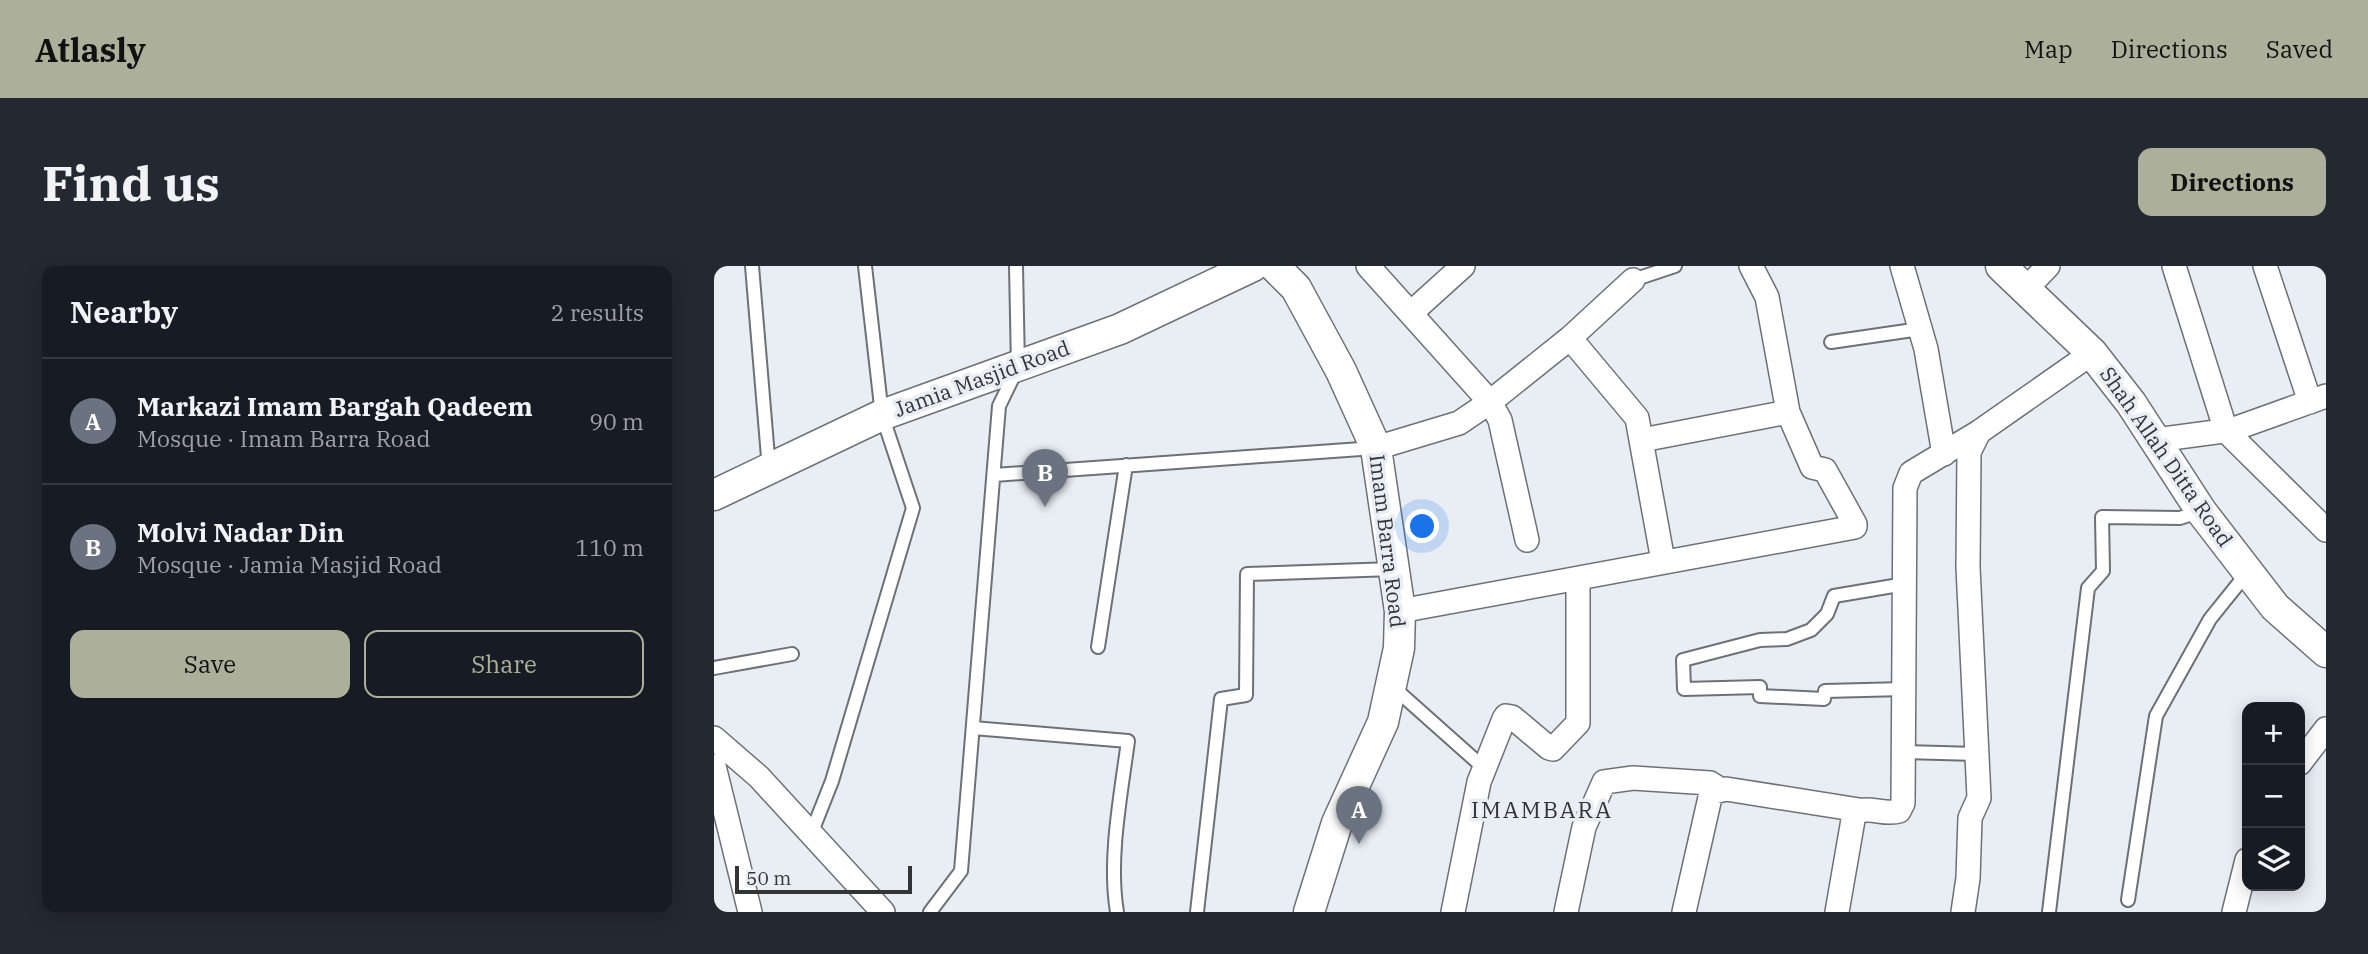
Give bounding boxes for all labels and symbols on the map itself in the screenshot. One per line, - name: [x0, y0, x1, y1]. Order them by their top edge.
- street label: Jamia Masjid Road: [890, 333, 1073, 423]
- street label: Shah Allah Ditta Road: [2094, 361, 2240, 552]
- pin: B: [1022, 449, 1068, 507]
- street label: Imam Barra Road: [1363, 453, 1413, 629]
- your location: [1405, 509, 1439, 543]
- pin: A: [1336, 786, 1382, 844]
- district label: IMAMBARA: [1471, 794, 1613, 824]
- scale bar: [735, 863, 912, 895]

